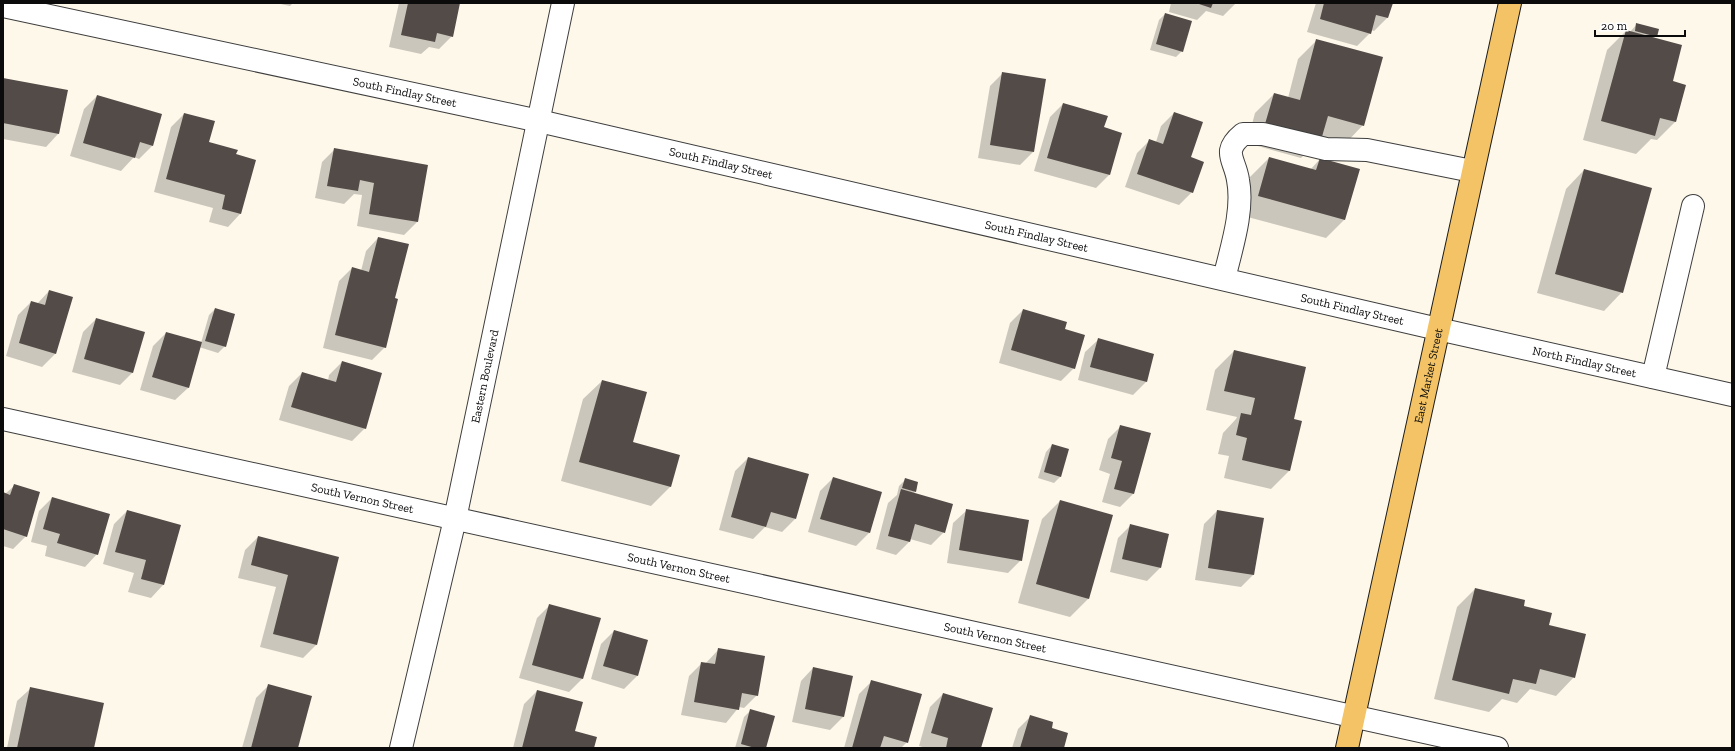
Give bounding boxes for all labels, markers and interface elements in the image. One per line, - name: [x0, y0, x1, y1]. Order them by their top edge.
- scale bar: [1595, 12, 1685, 38]
- text: 20 m: [1601, 19, 1628, 33]
- street label: South Findlay Street: [352, 74, 459, 110]
- street label: South Findlay Street: [668, 144, 775, 182]
- street label: South Findlay Street: [984, 217, 1090, 255]
- street label: South Findlay Street: [1299, 290, 1406, 328]
- street label: East Market Street: [1411, 326, 1446, 425]
- street label: Eastern Boulevard: [468, 328, 502, 424]
- street label: North Findlay Street: [1531, 343, 1638, 380]
- street label: South Vernon Street: [310, 480, 416, 516]
- street label: South Vernon Street: [626, 550, 732, 586]
- street label: South Vernon Street: [943, 619, 1048, 656]

